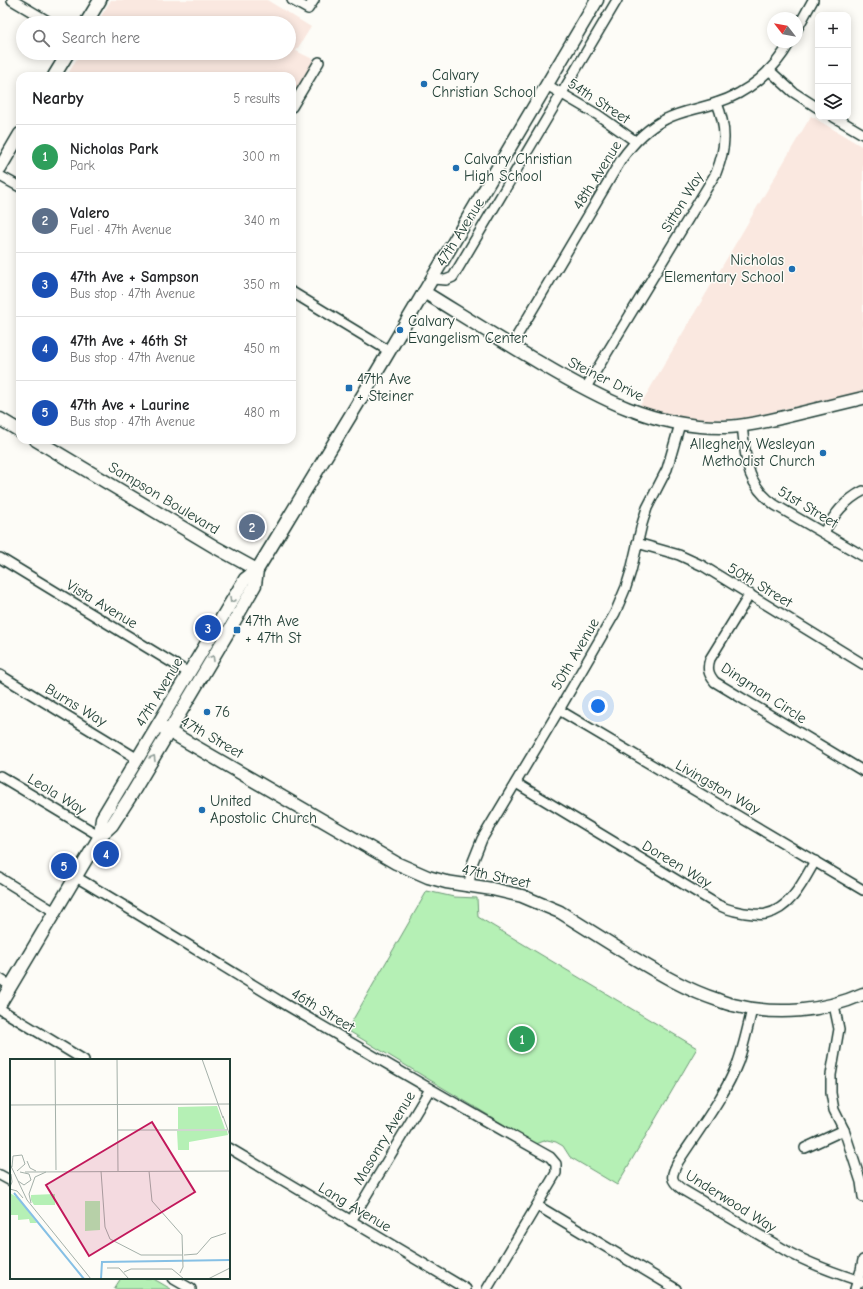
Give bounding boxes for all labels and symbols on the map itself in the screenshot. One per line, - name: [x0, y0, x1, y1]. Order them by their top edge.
- north arrow: [767, 12, 803, 48]
- place label: Calvary Christian School: [432, 66, 536, 101]
- street label: 54th Street: [565, 74, 634, 128]
- marker: Calvary Christian School: [419, 79, 429, 89]
- street label: 48th Avenue: [569, 137, 626, 213]
- place label: Calvary Christian High School: [464, 150, 572, 185]
- marker: Calvary Christian High School: [451, 163, 461, 173]
- street label: Sitton Way: [657, 168, 707, 236]
- street label: 47th Avenue: [432, 194, 488, 270]
- place label: Nicholas Elementary School: [664, 251, 784, 286]
- marker: Nicholas Elementary School: [787, 264, 797, 274]
- place label: Calvary Evangelism Center: [408, 312, 527, 347]
- marker: Calvary Evangelism Center: [395, 325, 405, 335]
- street label: Steiner Drive: [565, 353, 647, 405]
- place label: 47th Ave + Steiner: [357, 370, 414, 405]
- marker: 47th Ave + Steiner: [344, 383, 354, 393]
- place label: Allegheny Wesleyan Methodist Church: [690, 435, 815, 470]
- marker: Allegheny Wesleyan Methodist Church: [818, 448, 828, 458]
- street label: Sampson Boulevard: [105, 458, 223, 538]
- street label: 51st Street: [775, 482, 842, 532]
- pin: 2: [239, 512, 265, 542]
- street label: 50th Street: [724, 559, 796, 612]
- street label: Vista Avenue: [63, 576, 141, 633]
- one-way arrow: [230, 596, 237, 603]
- place label: 47th Ave + 47th St: [245, 612, 302, 647]
- pin: 3: [195, 613, 221, 643]
- street label: 50th Avenue: [547, 614, 603, 693]
- marker: 47th Ave + 47th St: [232, 625, 242, 635]
- street label: 47th Avenue: [131, 654, 187, 730]
- one-way arrow: [208, 655, 215, 662]
- street label: Dingman Circle: [718, 659, 811, 728]
- street label: Burns Way: [42, 680, 110, 731]
- your location: [588, 696, 608, 716]
- place label: 76: [215, 703, 230, 721]
- marker: 76: [202, 707, 212, 717]
- street label: 47th Street: [178, 712, 247, 762]
- one-way arrow: [148, 755, 155, 762]
- street label: Livingston Way: [673, 756, 764, 819]
- street label: Leola Way: [24, 770, 90, 819]
- place label: United Apostolic Church: [210, 792, 317, 827]
- marker: United Apostolic Church: [197, 805, 207, 815]
- street label: Doreen Way: [639, 836, 715, 892]
- pin: 4: [93, 839, 119, 869]
- pin: 5: [51, 851, 77, 881]
- street label: 47th Street: [460, 860, 532, 892]
- street label: 46th Street: [288, 984, 358, 1036]
- pin: 1: [509, 1024, 535, 1054]
- inset map: [10, 1059, 230, 1279]
- street label: Masonry Avenue: [349, 1087, 419, 1188]
- street label: Underwood Way: [682, 1166, 780, 1236]
- street label: Lang Avenue: [315, 1178, 395, 1236]

